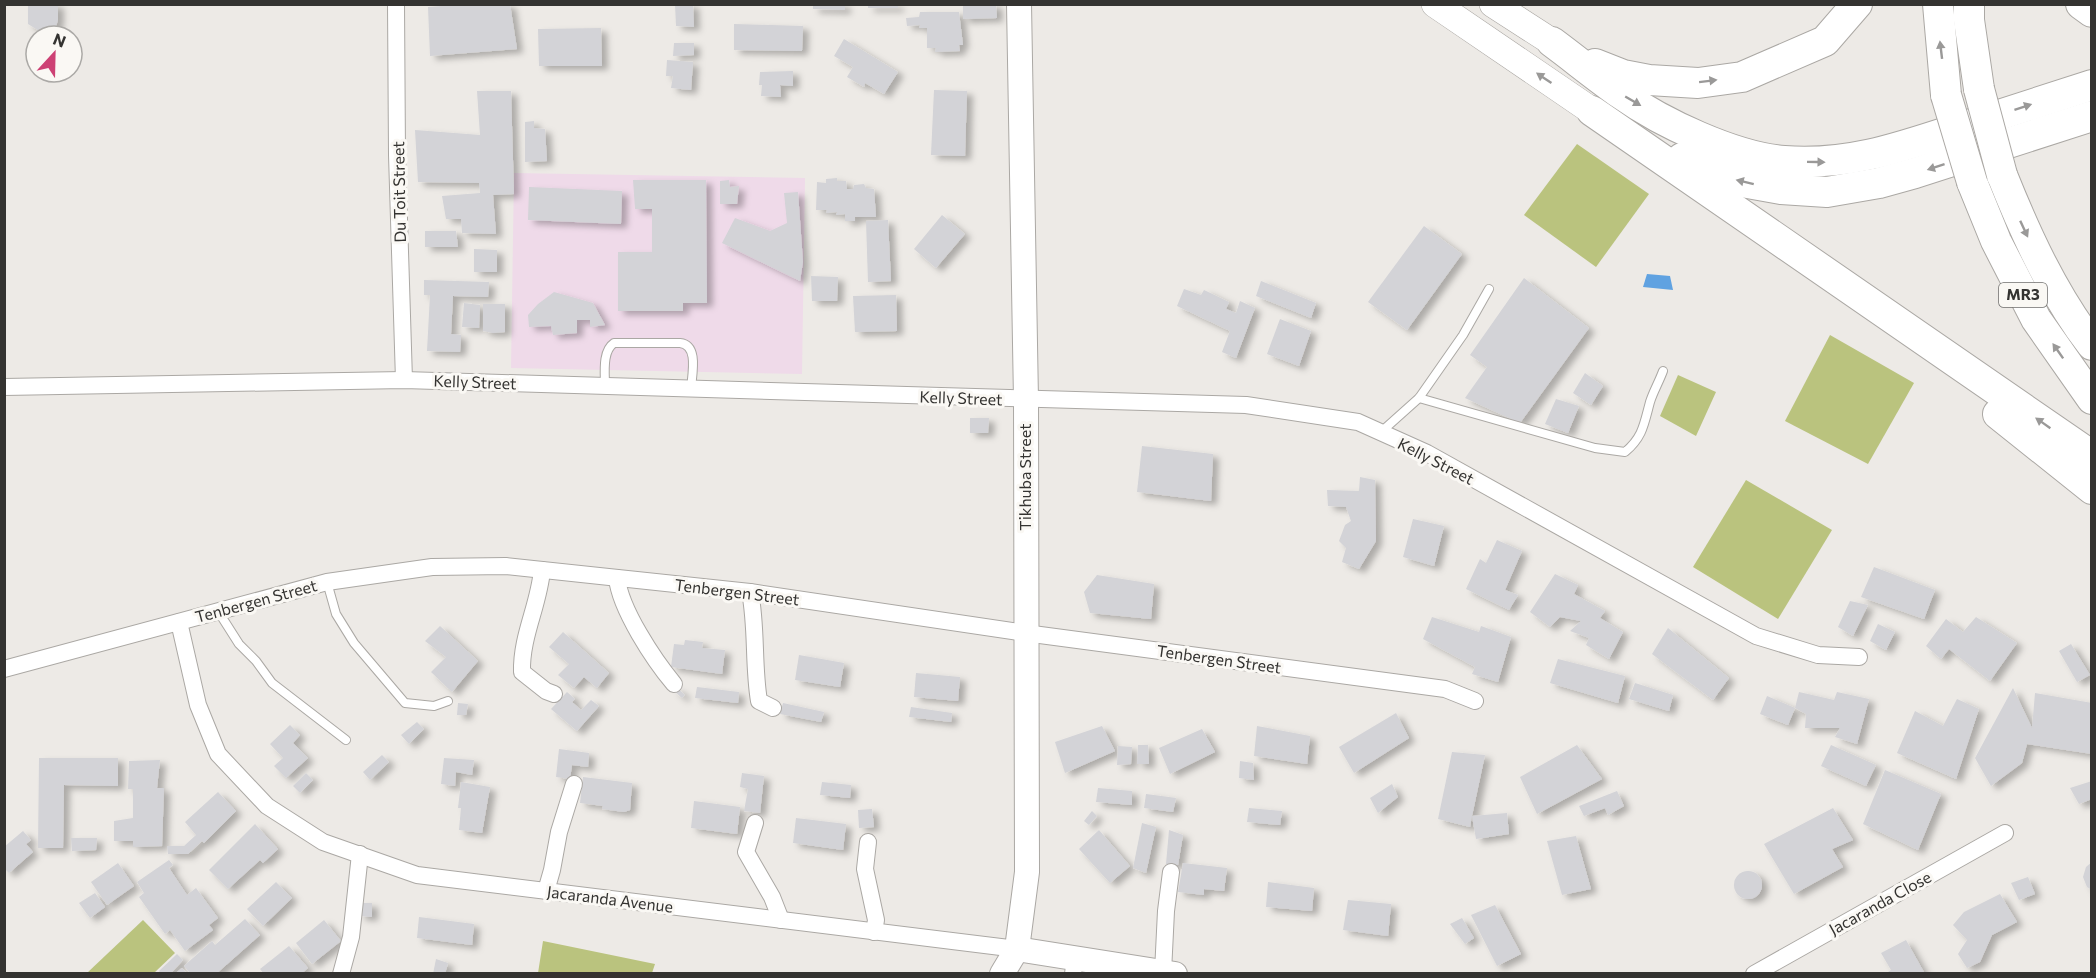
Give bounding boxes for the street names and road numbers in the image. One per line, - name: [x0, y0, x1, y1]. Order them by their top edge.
- street label: Du Toit Street: [388, 141, 409, 243]
- road number: MR3: [1999, 283, 2047, 307]
- street label: Kelly Street: [433, 371, 517, 392]
- street label: Kelly Street: [919, 387, 1003, 408]
- street label: Tikhuba Street: [1015, 423, 1034, 531]
- street label: Kelly Street: [1395, 433, 1478, 488]
- street label: Tenbergen Street: [674, 574, 801, 609]
- street label: Tenbergen Street: [193, 575, 319, 626]
- street label: Tenbergen Street: [1156, 640, 1283, 677]
- street label: Jacaranda Close: [1825, 867, 1934, 938]
- street label: Jacaranda Avenue: [546, 881, 674, 916]

